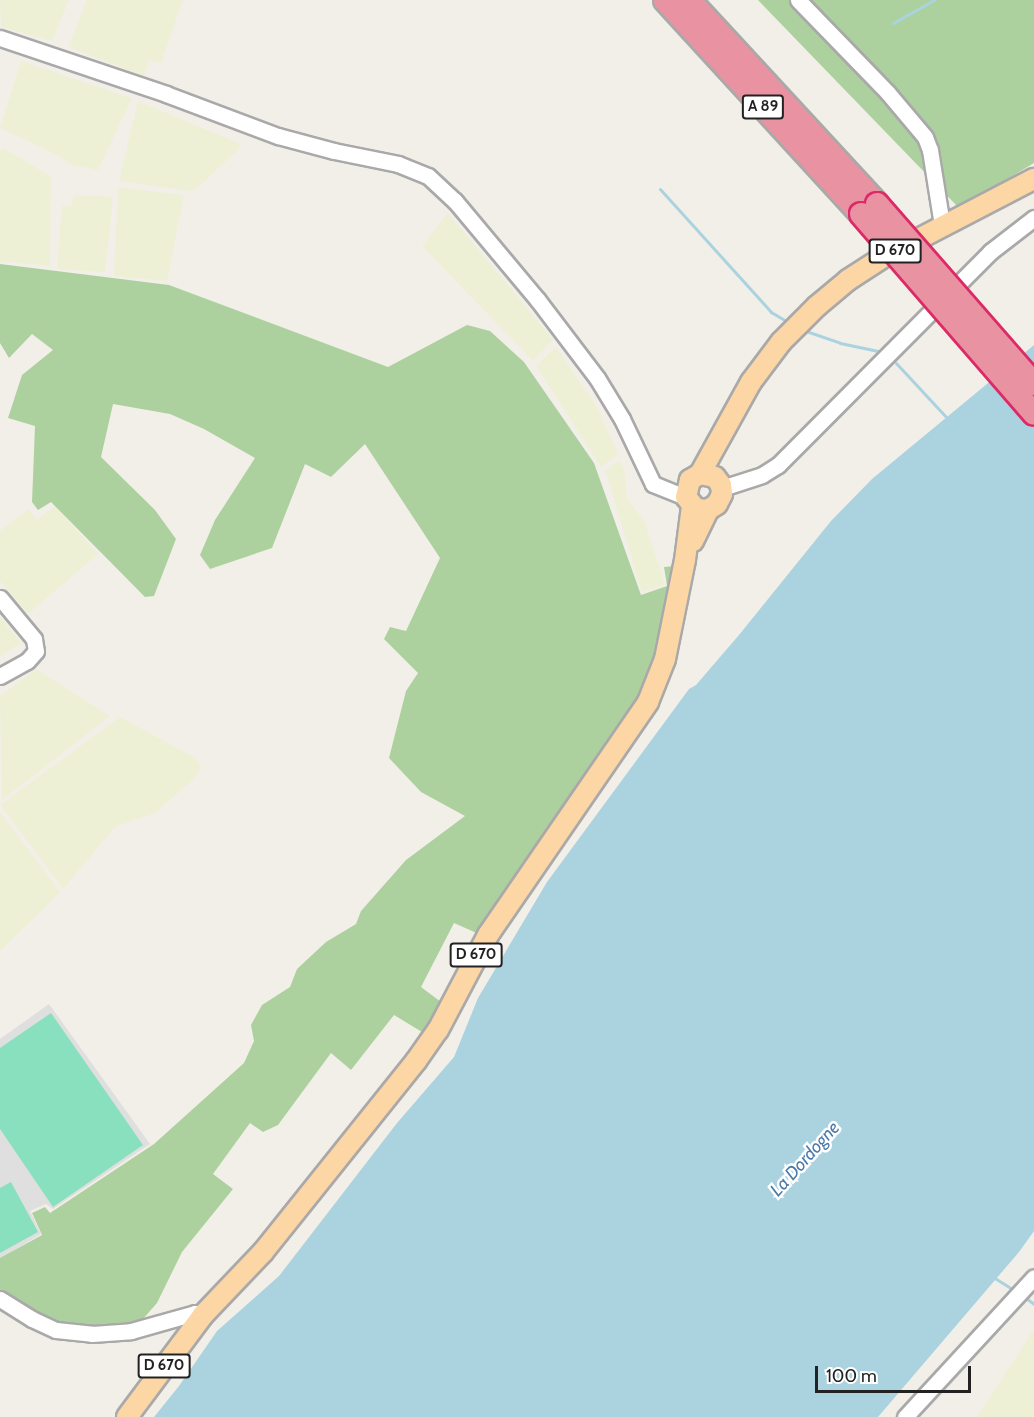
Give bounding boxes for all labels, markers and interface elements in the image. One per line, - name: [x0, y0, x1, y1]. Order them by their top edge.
- road number: A 89: [740, 95, 786, 119]
- road number: D 670: [868, 239, 922, 263]
- road number: D 670: [449, 943, 503, 967]
- water label: La Dordogne: [766, 1117, 844, 1201]
- road number: D 670: [137, 1354, 191, 1378]
- scale bar: [818, 1354, 974, 1392]
- text: 100 m: [826, 1365, 877, 1387]

